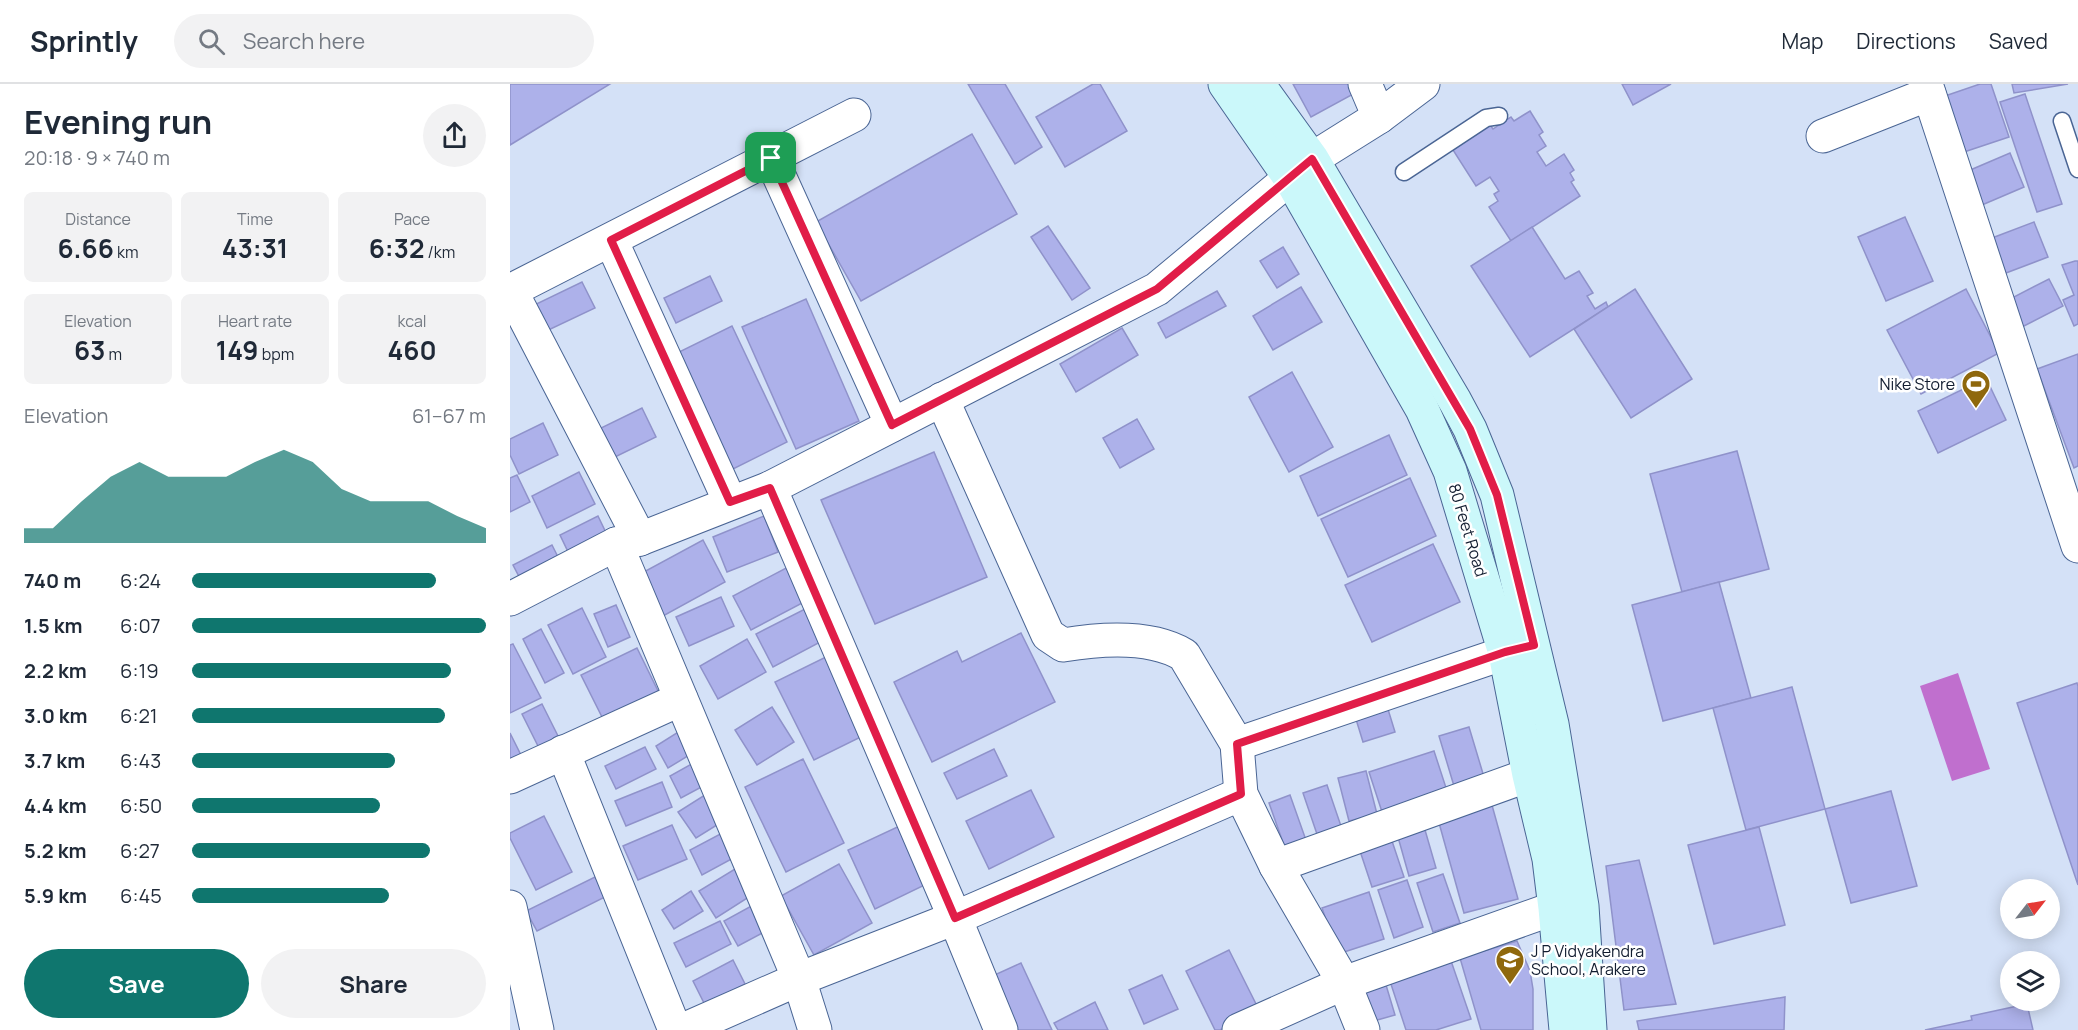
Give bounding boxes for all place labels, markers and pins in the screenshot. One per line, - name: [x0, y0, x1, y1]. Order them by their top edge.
- pin: [745, 132, 796, 183]
- sports icon: Nike Store: [1960, 368, 1992, 410]
- place label: Nike Store: [1880, 373, 1955, 395]
- place label: J P Vidyakendra School, Arakere: [1531, 940, 1646, 980]
- school or university icon: J P Vidyakendra School, Arakere: [1494, 944, 1526, 986]

